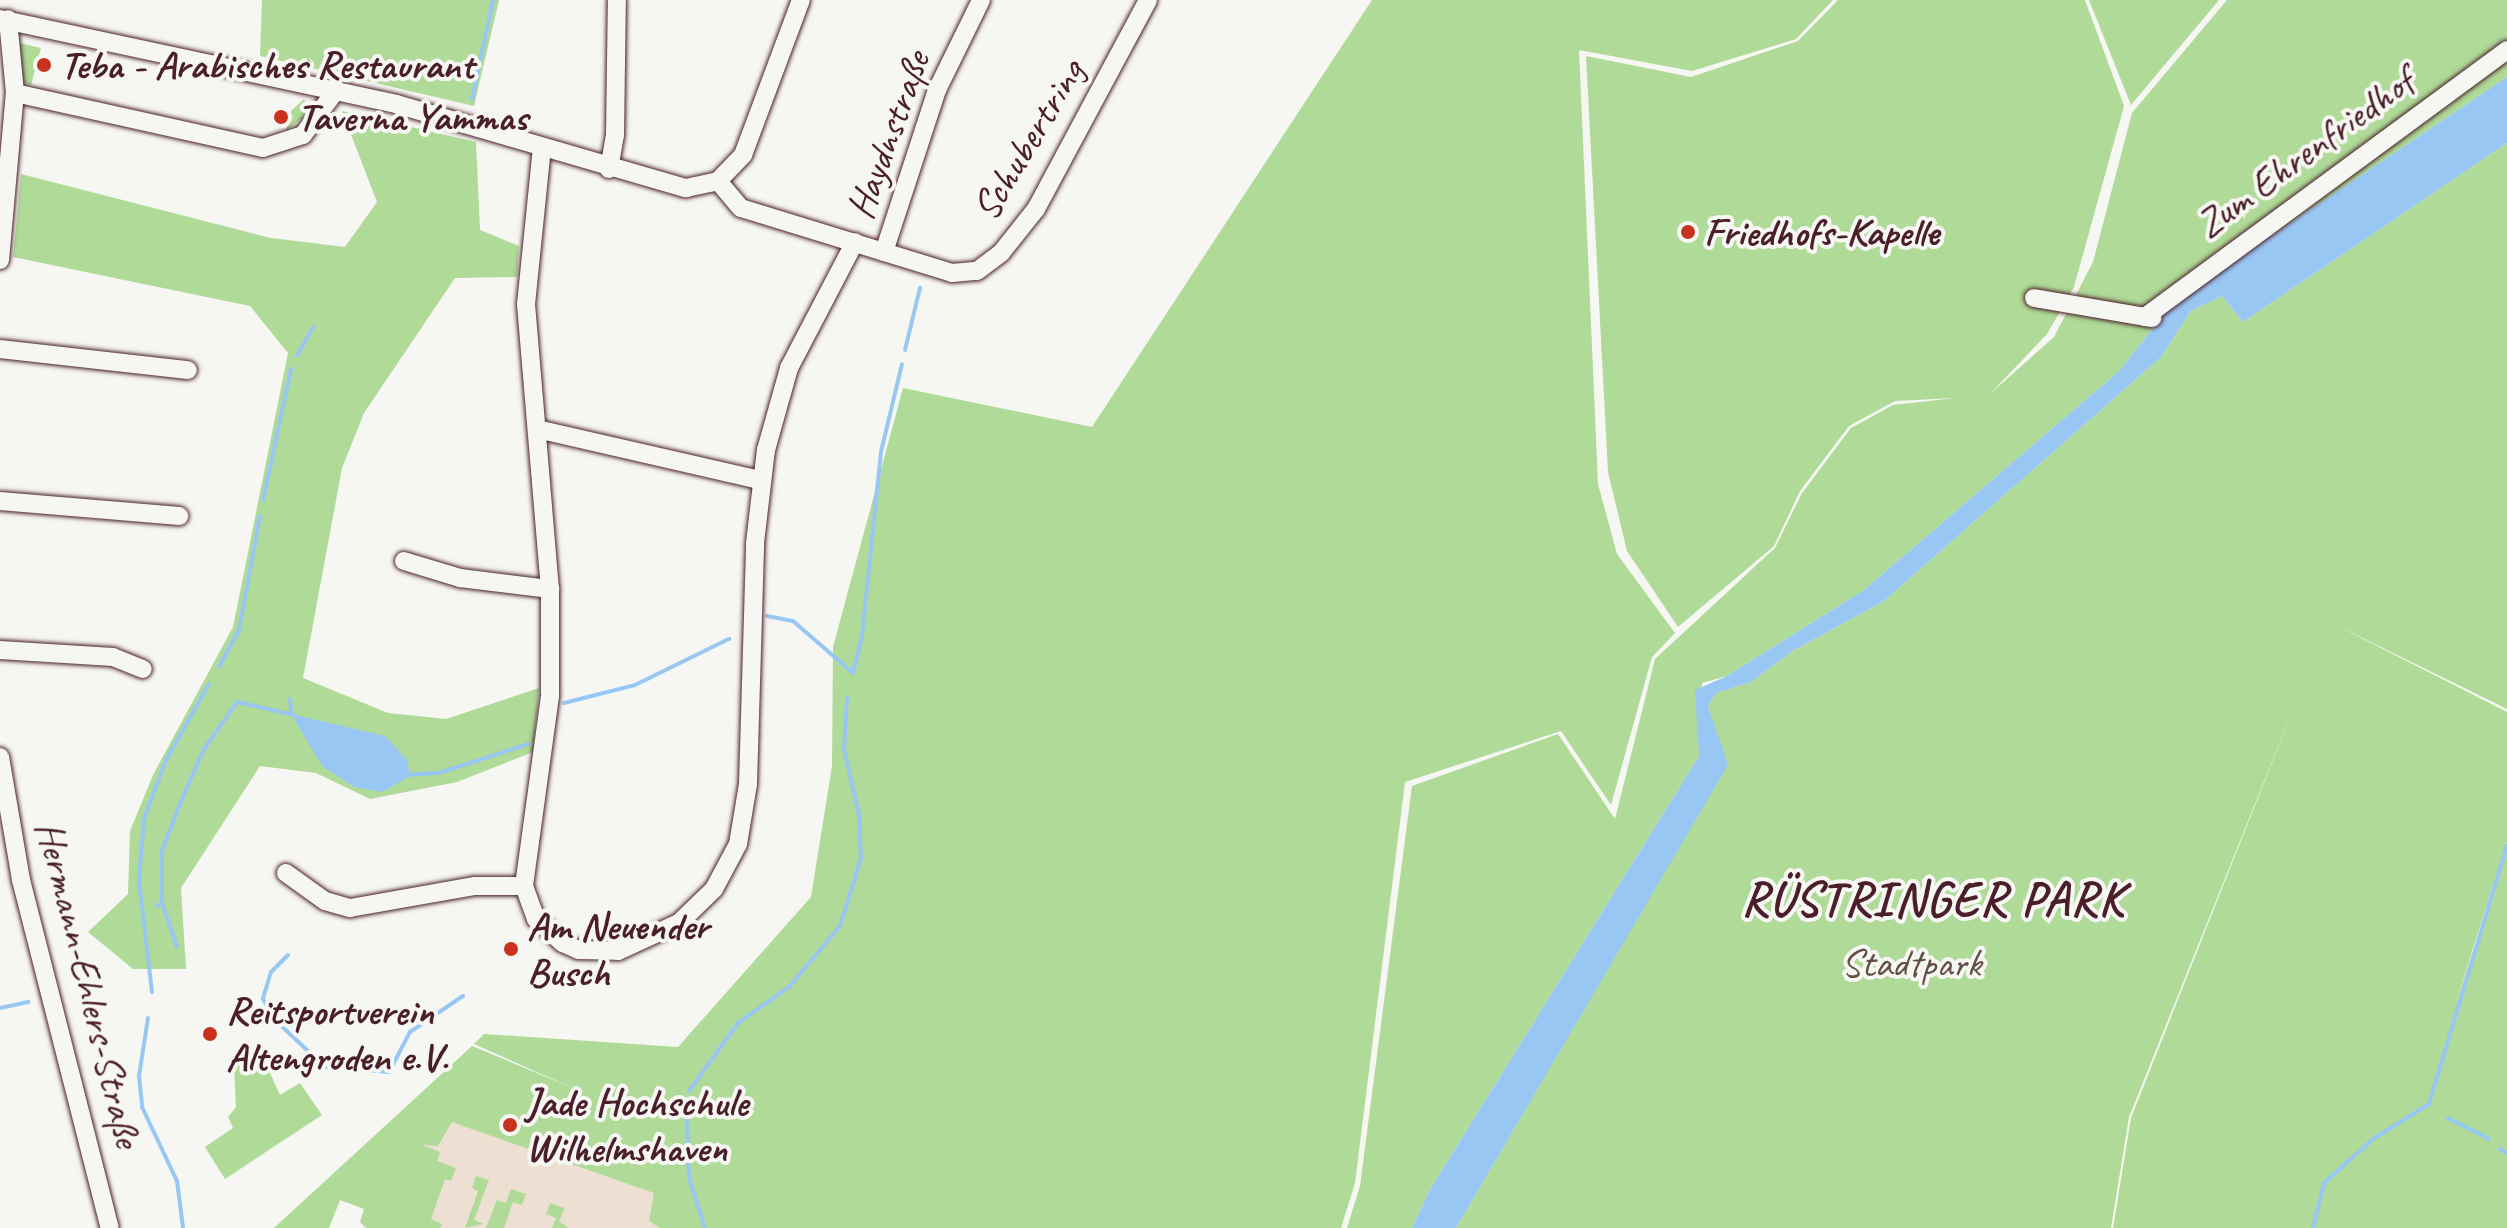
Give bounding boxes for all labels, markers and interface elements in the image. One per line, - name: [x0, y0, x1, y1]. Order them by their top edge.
- place label: Teba - Arabisches Restaurant: [60, 41, 473, 89]
- street label: Haydnstraße: [836, 45, 940, 225]
- street label: Schubertring: [962, 51, 1094, 229]
- marker: Teba - Arabisches Restaurant: [35, 56, 53, 74]
- street label: Zum Ehrenfriedhof: [2185, 58, 2423, 248]
- place label: Taverna Yammas: [297, 93, 527, 141]
- marker: Taverna Yammas: [272, 108, 290, 126]
- place label: Friedhofs-Kapelle: [1704, 208, 1939, 256]
- marker: Friedhofs-Kapelle: [1679, 223, 1697, 241]
- street label: Hermann-Ehlers-Straße: [25, 816, 153, 1152]
- district label: RÜSTRINGER PARK: [1744, 871, 2122, 929]
- place label: Am Neuender Busch: [527, 902, 709, 996]
- park label: Stadtpark: [1841, 939, 1981, 987]
- marker: Am Neuender Busch: [502, 940, 520, 958]
- place label: Reitsportverein Altengroden e.V.: [226, 987, 448, 1081]
- marker: Reitsportverein Altengroden e.V.: [201, 1025, 219, 1043]
- place label: Jade Hochschule Wilhelmshaven: [526, 1078, 748, 1172]
- marker: Jade Hochschule Wilhelmshaven: [501, 1116, 519, 1134]

